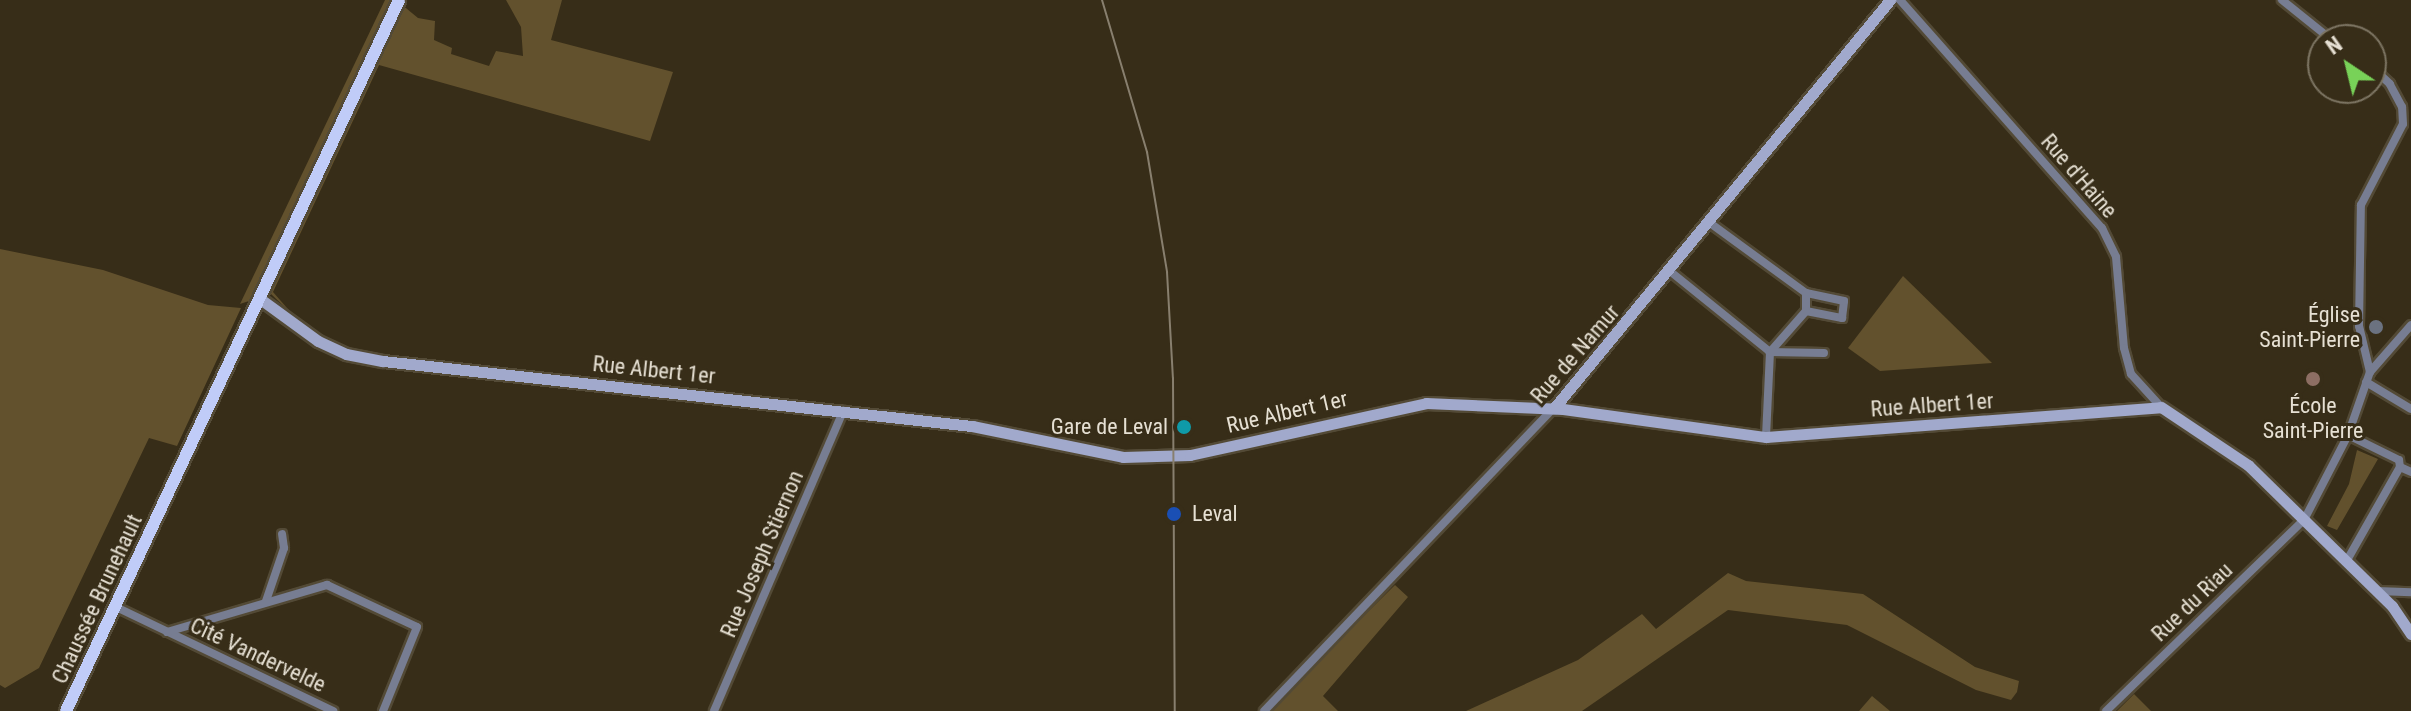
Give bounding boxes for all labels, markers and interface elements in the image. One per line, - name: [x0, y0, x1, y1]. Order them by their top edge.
- north arrow: [2307, 24, 2387, 104]
- text: N: [2321, 31, 2347, 60]
- street label: Rue d'Haine: [2035, 129, 2123, 223]
- street label: Rue de Namur: [1525, 299, 1625, 409]
- place label: Église Saint-Pierre: [2259, 301, 2360, 352]
- marker: Église Saint-Pierre: [2367, 318, 2385, 336]
- street label: Rue Albert 1er: [591, 350, 717, 390]
- marker: École Saint-Pierre: [2304, 370, 2322, 388]
- street label: Rue Albert 1er: [1224, 385, 1350, 439]
- street label: Rue Albert 1er: [1870, 388, 1994, 422]
- place label: École Saint-Pierre: [2263, 392, 2363, 444]
- place label: Gare de Leval: [1051, 414, 1168, 440]
- marker: Gare de Leval: [1175, 418, 1193, 436]
- street label: Rue Joseph Stiernon: [715, 467, 809, 641]
- place label: Leval: [1192, 501, 1237, 527]
- marker: Leval: [1163, 503, 1185, 525]
- street label: Chaussée Brunehault: [46, 510, 148, 688]
- street label: Rue du Riau: [2146, 557, 2238, 647]
- street label: Cité Vandervelde: [186, 612, 330, 698]

